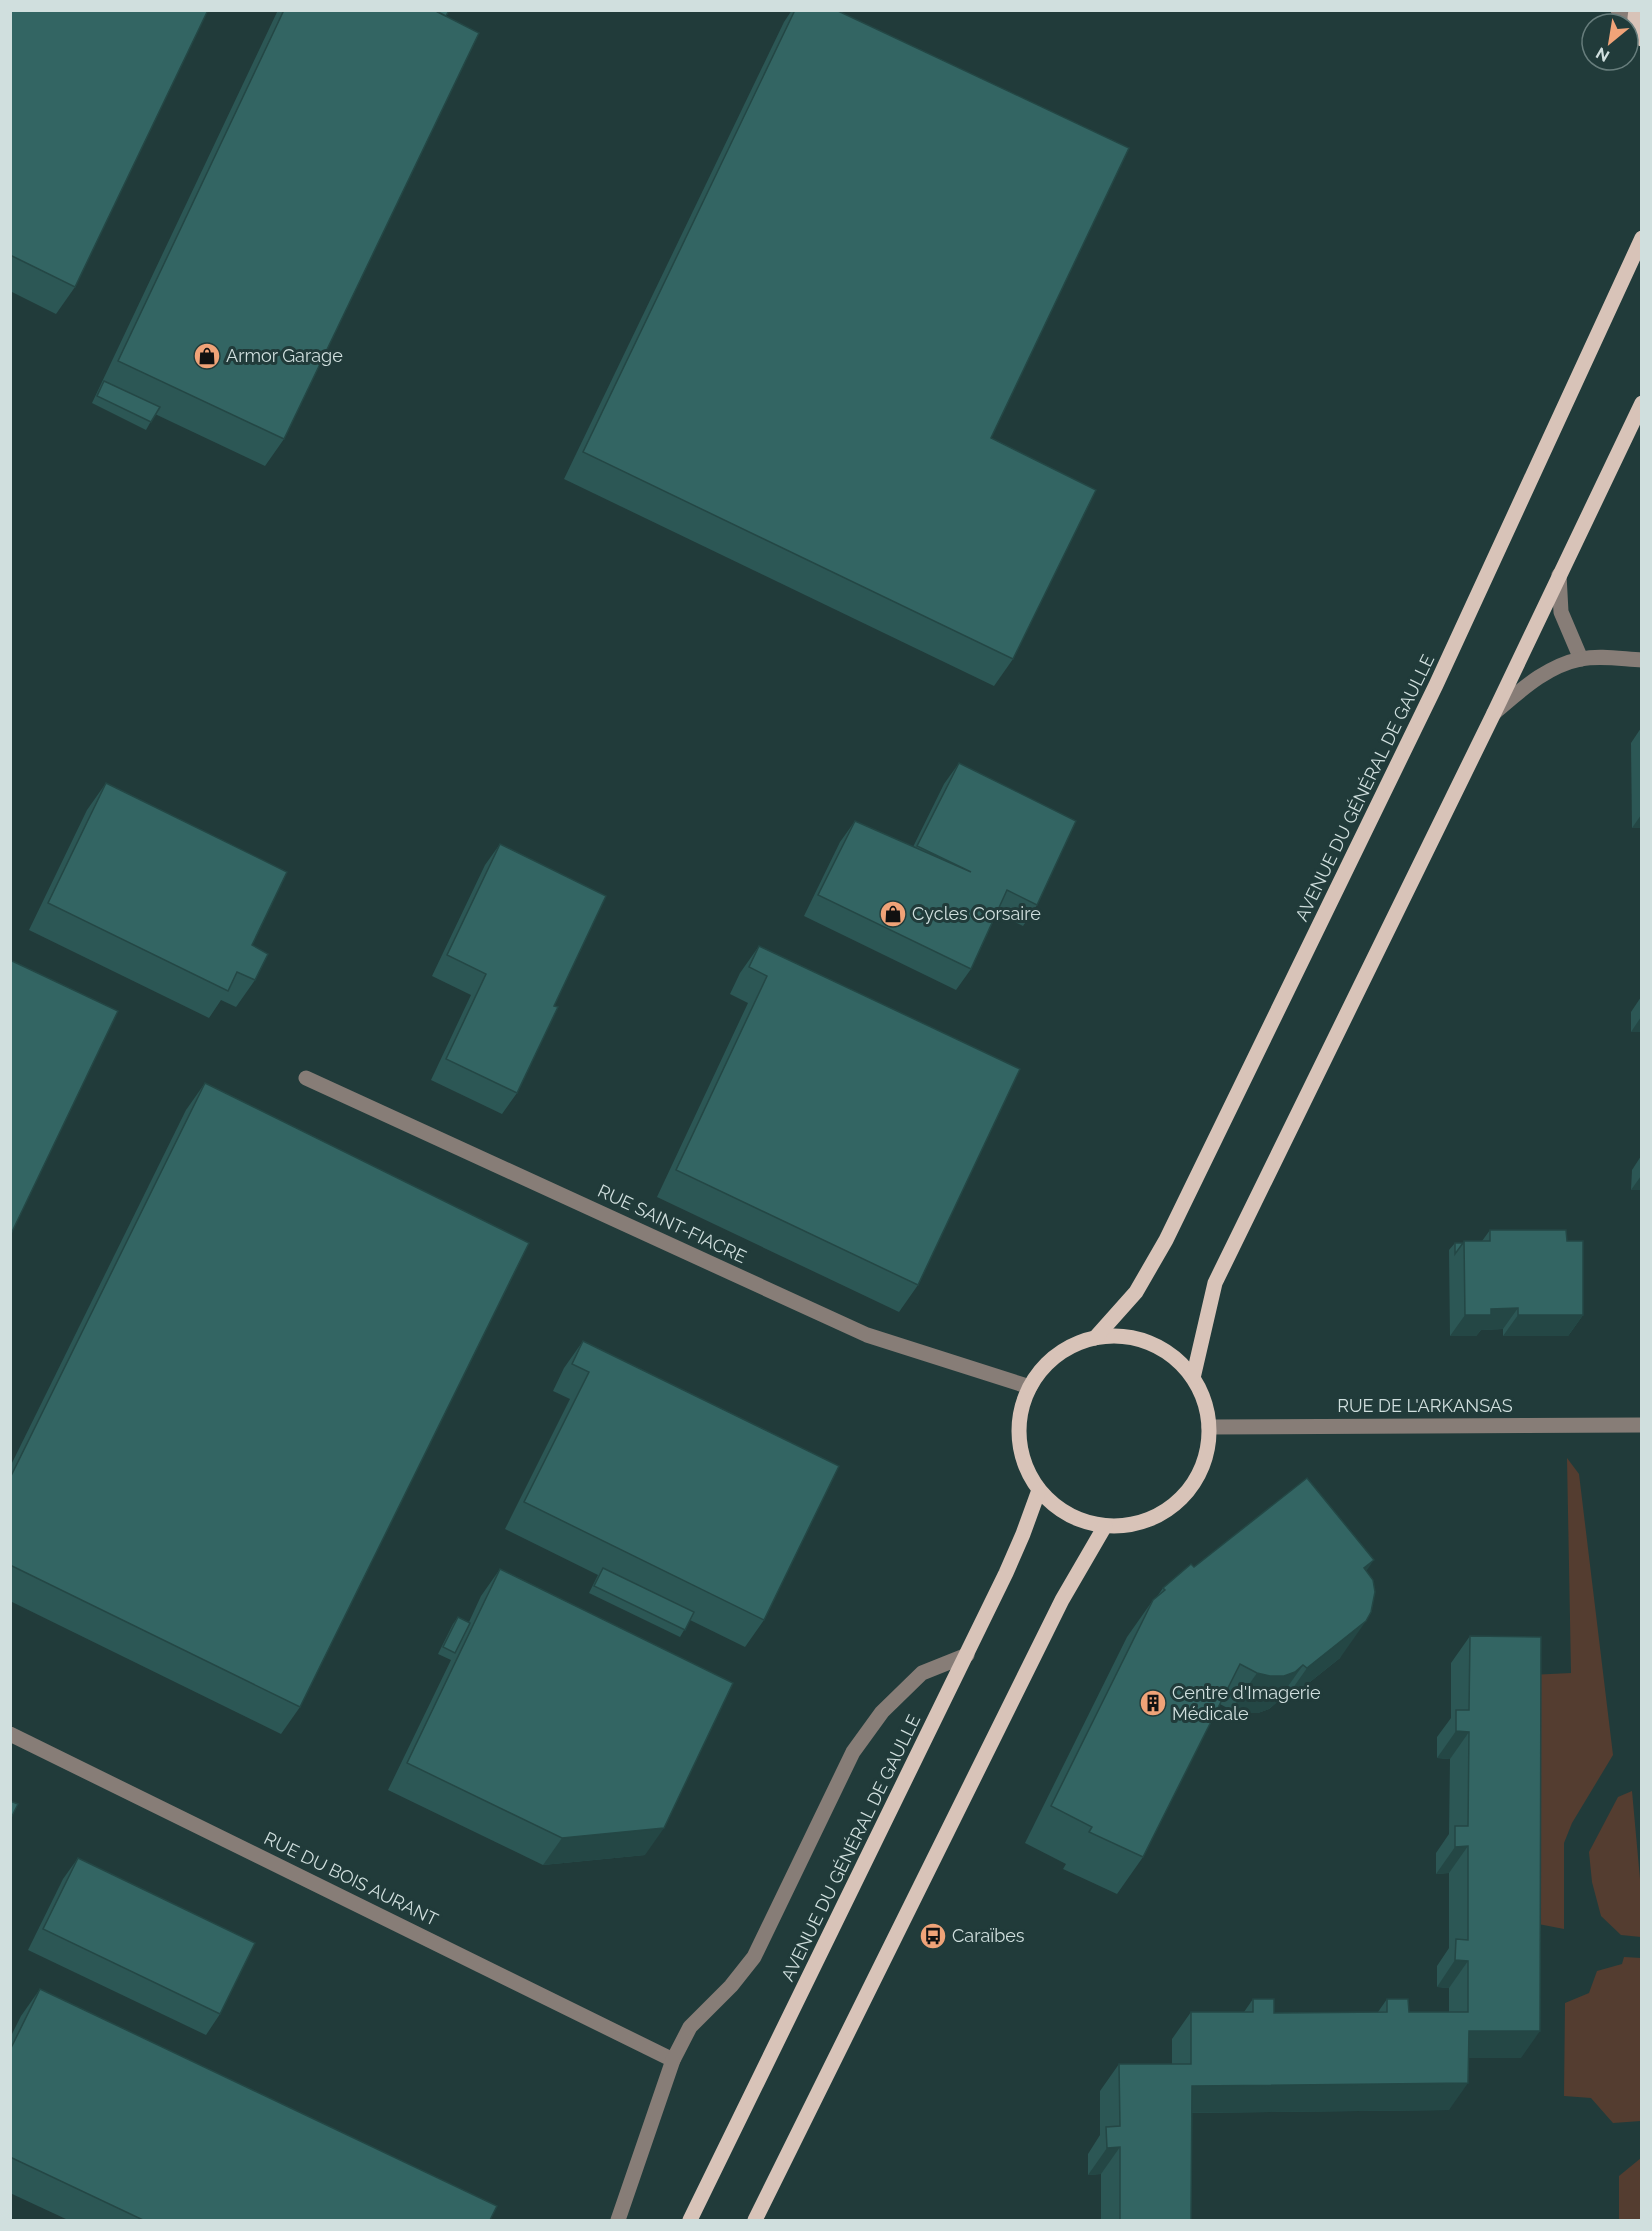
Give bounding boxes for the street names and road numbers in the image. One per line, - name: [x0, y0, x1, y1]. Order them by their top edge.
- street label: AVENUE DU GÉNÉRAL DE GAULLE: [1290, 651, 1438, 925]
- street label: RUE SAINT-FIACRE: [595, 1180, 750, 1267]
- street label: RUE DE L'ARKANSAS: [1337, 1395, 1513, 1416]
- street label: AVENUE DU GÉNÉRAL DE GAULLE: [776, 1711, 924, 1985]
- street label: RUE DU BOIS AURANT: [261, 1827, 442, 1930]

